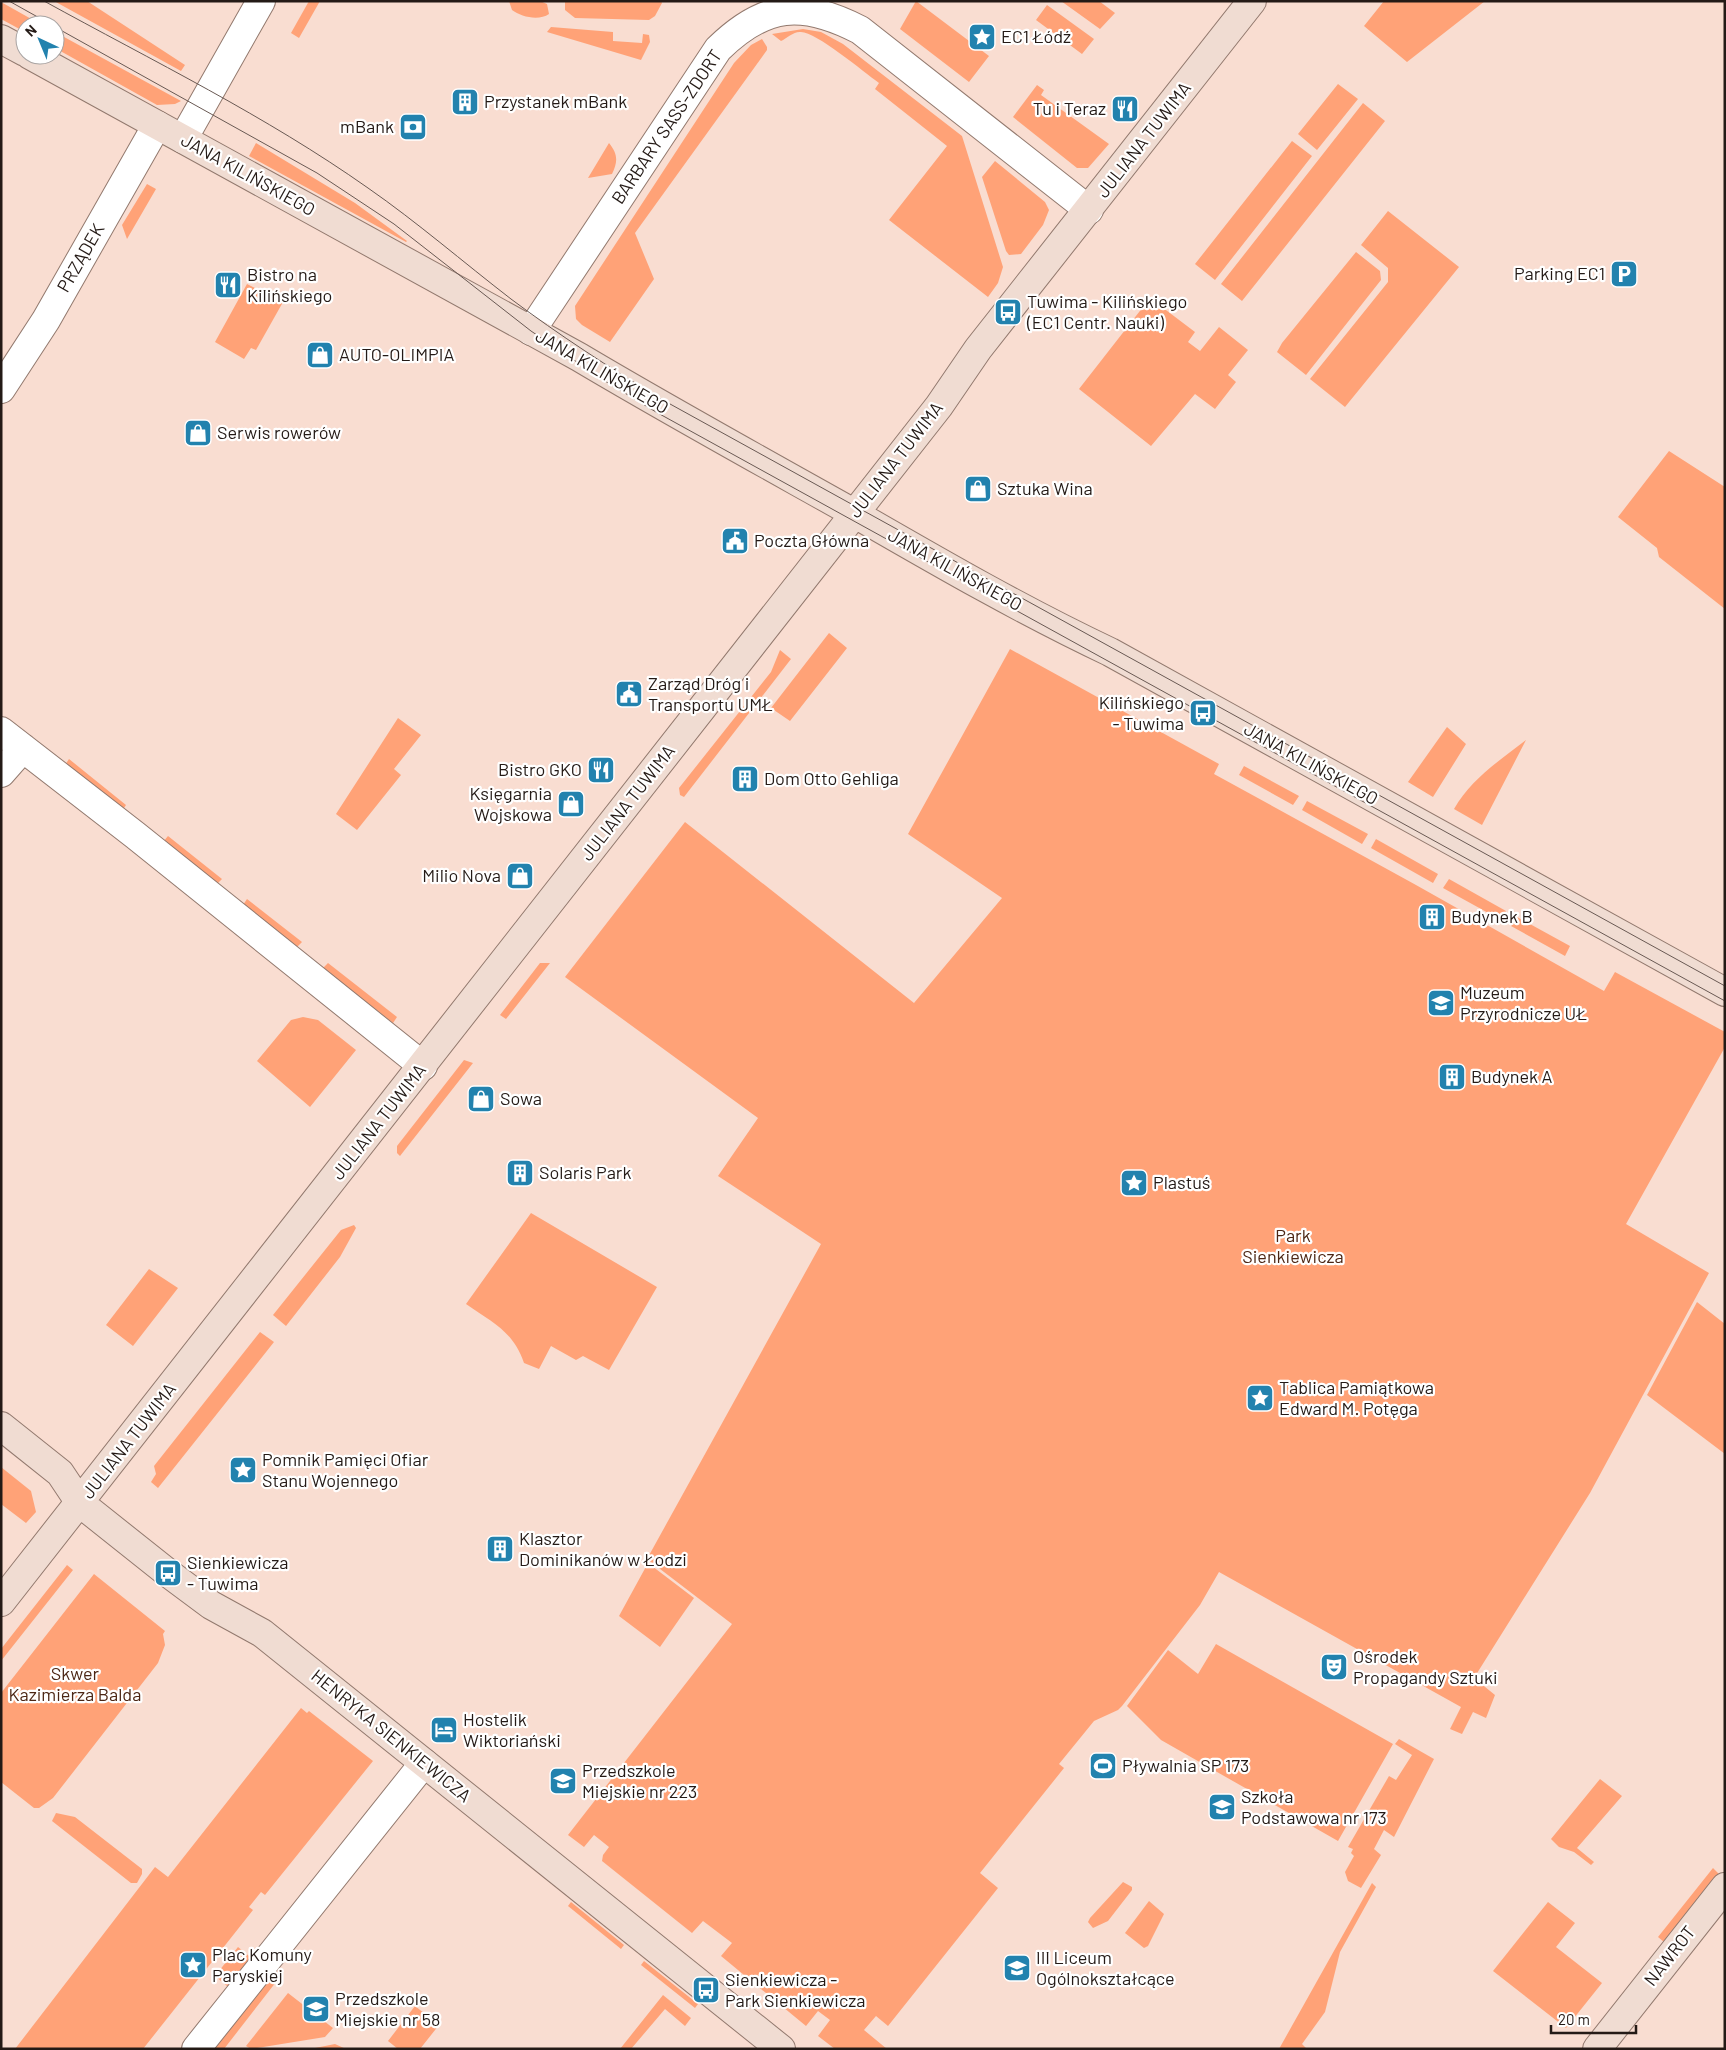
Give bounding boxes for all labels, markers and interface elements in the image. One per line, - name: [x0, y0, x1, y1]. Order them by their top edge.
- north arrow: [15, 15, 65, 65]
- text: N: [21, 21, 40, 40]
- place icon: EC1 Łódź: [967, 22, 997, 52]
- place label: EC1 Łódź: [1001, 25, 1071, 47]
- street label: BARBARY SASS-ZDORT: [606, 45, 726, 208]
- street label: JULIANA TUWIMA: [1091, 77, 1195, 202]
- building icon: Przystanek mBank: [450, 87, 480, 117]
- place label: Przystanek mBank: [484, 90, 627, 112]
- restaurant icon: Tu i Teraz: [1110, 94, 1140, 124]
- place label: Tu i Teraz: [1033, 97, 1106, 119]
- bank icon: mBank: [398, 112, 428, 142]
- place label: mBank: [340, 115, 394, 137]
- street label: JANA KILIŃSKIEGO: [178, 128, 319, 220]
- street label: PRZĄDEK: [52, 219, 109, 296]
- parking icon: Parking EC1: [1609, 259, 1639, 289]
- place label: Parking EC1: [1514, 262, 1605, 284]
- place label: Bistro na Kilińskiego: [247, 263, 332, 306]
- restaurant icon: Bistro na Kilińskiego: [213, 270, 243, 300]
- place label: Tuwima - Kilińskiego (EC1 Centr. Nauki): [1026, 290, 1187, 333]
- bus stop icon: Tuwima - Kilińskiego (EC1 Centr. Nauki): [993, 297, 1023, 327]
- street label: JANA KILIŃSKIEGO: [532, 324, 673, 418]
- shop icon: AUTO-OLIMPIA: [305, 340, 335, 370]
- place label: AUTO-OLIMPIA: [339, 343, 454, 365]
- street label: JULIANA TUWIMA: [843, 397, 947, 522]
- shop icon: Serwis rowerów: [183, 418, 213, 448]
- place label: Serwis rowerów: [217, 421, 341, 443]
- shop icon: Sztuka Wina: [963, 474, 993, 504]
- place label: Sztuka Wina: [997, 477, 1093, 499]
- street label: JANA KILIŃSKIEGO: [885, 523, 1026, 615]
- public building icon: Poczta Główna: [720, 526, 750, 556]
- place label: Poczta Główna: [754, 529, 869, 551]
- place label: Zarząd Dróg i Transportu UMŁ: [648, 672, 773, 715]
- public building icon: Zarząd Dróg i Transportu UMŁ: [614, 679, 644, 709]
- place label: Kilińskiego - Tuwima: [1099, 691, 1184, 734]
- bus stop icon: Kilińskiego - Tuwima: [1188, 698, 1218, 728]
- street label: JANA KILIŃSKIEGO: [1241, 717, 1382, 809]
- street label: JULIANA TUWIMA: [575, 740, 679, 865]
- restaurant icon: Bistro GKO: [586, 755, 616, 785]
- place label: Bistro GKO: [498, 758, 582, 780]
- building icon: Dom Otto Gehliga: [730, 764, 760, 794]
- place label: Dom Otto Gehliga: [764, 767, 899, 789]
- place label: Księgarnia Wojskowa: [469, 782, 552, 825]
- shop icon: Księgarnia Wojskowa: [556, 789, 586, 819]
- shop icon: Milio Nova: [505, 861, 535, 891]
- place label: Milio Nova: [422, 864, 501, 886]
- building icon: Budynek B: [1417, 902, 1447, 932]
- place label: Budynek B: [1451, 905, 1533, 927]
- place label: Muzeum Przyrodnicze UŁ: [1460, 981, 1587, 1024]
- school or university icon: Muzeum Przyrodnicze UŁ: [1426, 988, 1456, 1018]
- street label: JULIANA TUWIMA: [326, 1059, 430, 1184]
- building icon: Budynek A: [1437, 1062, 1467, 1092]
- place label: Budynek A: [1471, 1065, 1553, 1087]
- shop icon: Sowa: [466, 1084, 496, 1114]
- place label: Sowa: [500, 1087, 542, 1109]
- building icon: Solaris Park: [505, 1158, 535, 1188]
- place label: Solaris Park: [539, 1161, 631, 1183]
- place icon: Plastuś: [1119, 1168, 1149, 1198]
- place label: Plastuś: [1153, 1171, 1211, 1193]
- park label: Park Sienkiewicza: [1242, 1224, 1344, 1267]
- place label: Tablica Pamiątkowa Edward M. Potęga: [1279, 1376, 1434, 1419]
- street label: JULIANA TUWIMA: [76, 1378, 180, 1503]
- place icon: Tablica Pamiątkowa Edward M. Potęga: [1245, 1383, 1275, 1413]
- place label: Pomnik Pamięci Ofiar Stanu Wojennego: [262, 1448, 429, 1491]
- place icon: Pomnik Pamięci Ofiar Stanu Wojennego: [228, 1455, 258, 1485]
- place label: Klasztor Dominikanów w Łodzi: [519, 1527, 687, 1570]
- building icon: Klasztor Dominikanów w Łodzi: [485, 1534, 515, 1564]
- place label: Sienkiewicza - Tuwima: [187, 1551, 289, 1594]
- bus stop icon: Sienkiewicza - Tuwima: [153, 1558, 183, 1588]
- place label: Ośrodek Propagandy Sztuki: [1353, 1645, 1498, 1688]
- theatre icon: Ośrodek Propagandy Sztuki: [1319, 1652, 1349, 1682]
- park label: Skwer Kazimierza Balda: [9, 1662, 141, 1705]
- street label: HENRYKA SIENKIEWICZA: [307, 1664, 476, 1806]
- place label: Hostelik Wiktoriański: [463, 1708, 561, 1751]
- hotel icon: Hostelik Wiktoriański: [429, 1715, 459, 1745]
- sports icon: Pływalnia SP 173: [1088, 1751, 1118, 1781]
- place label: Pływalnia SP 173: [1122, 1754, 1249, 1776]
- place label: Przedszkole Miejskie nr 223: [582, 1759, 697, 1802]
- school or university icon: Przedszkole Miejskie nr 223: [548, 1766, 578, 1796]
- place label: Szkoła Podstawowa nr 173: [1241, 1785, 1387, 1828]
- school or university icon: Szkoła Podstawowa nr 173: [1207, 1792, 1237, 1822]
- street label: NAWROT: [1639, 1921, 1700, 1990]
- place label: Plac Komuny Paryskiej: [212, 1943, 312, 1986]
- place label: III Liceum Ogólnokształcące: [1036, 1946, 1175, 1989]
- place icon: Plac Komuny Paryskiej: [178, 1950, 208, 1980]
- school or university icon: III Liceum Ogólnokształcące: [1002, 1953, 1032, 1983]
- place label: Sienkiewicza - Park Sienkiewicza: [725, 1968, 866, 2011]
- bus stop icon: Sienkiewicza - Park Sienkiewicza: [691, 1975, 721, 2005]
- place label: Przedszkole Miejskie nr 58: [335, 1987, 440, 2030]
- school or university icon: Przedszkole Miejskie nr 58: [301, 1994, 331, 2024]
- scale bar: [1551, 2002, 1636, 2034]
- text: 20 m: [1558, 2010, 1590, 2028]

